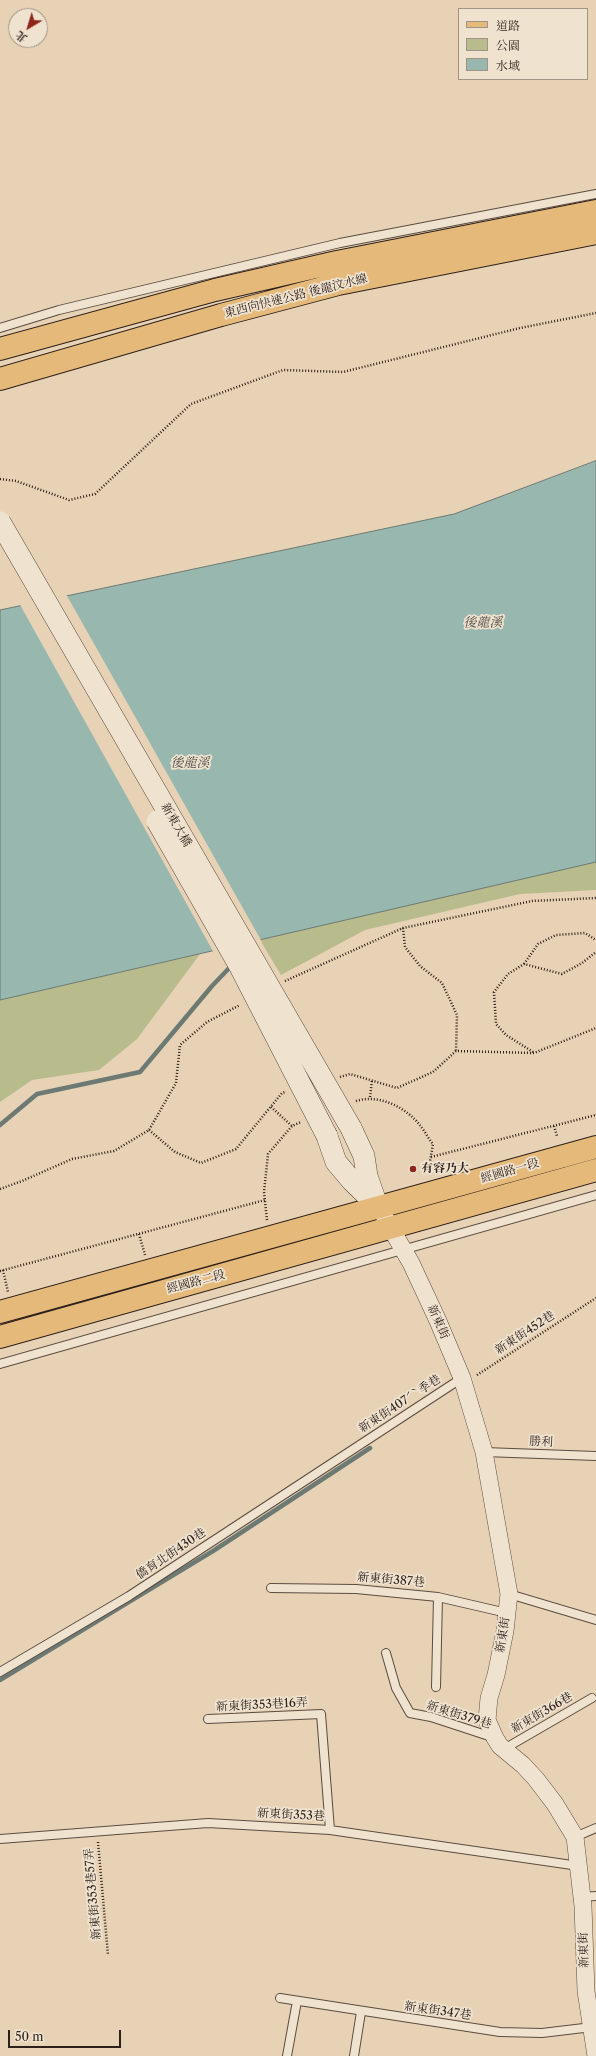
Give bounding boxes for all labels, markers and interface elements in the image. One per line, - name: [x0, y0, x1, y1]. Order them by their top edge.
- north arrow: [8, 8, 48, 48]
- legend: [458, 8, 588, 80]
- text: 道路: [496, 18, 520, 33]
- text: 北: [13, 28, 30, 46]
- text: 公園: [496, 38, 520, 53]
- text: 水域: [496, 58, 520, 73]
- street label: 東西向快速公路 後龍汶水線: [223, 271, 369, 321]
- water label: 後龍溪: [463, 615, 503, 631]
- water label: 後龍溪: [171, 755, 209, 771]
- street label: 新東大橋: [158, 801, 194, 849]
- street label: 經國路一段: [479, 1156, 541, 1186]
- place label: 有容乃大: [421, 1162, 469, 1176]
- marker: 有容乃大: [408, 1164, 418, 1174]
- street label: 經國路二段: [165, 1267, 227, 1297]
- street label: 新東街: [424, 1303, 452, 1341]
- street label: 新東街452巷: [492, 1308, 558, 1358]
- street label: 新東街407ˊˋ季巷: [356, 1372, 444, 1436]
- street label: 勝利: [529, 1434, 553, 1450]
- street label: 僑育北街430巷: [133, 1525, 209, 1583]
- street label: 新東街387巷: [357, 1570, 425, 1590]
- street label: 新東街: [493, 1616, 513, 1654]
- street label: 新東街366巷: [509, 1690, 575, 1736]
- street label: 新東街353巷16弄: [216, 1695, 308, 1715]
- street label: 新東街379巷: [425, 1698, 493, 1732]
- street label: 新東街353巷: [257, 1806, 325, 1824]
- street label: 新東街353巷57弄: [82, 1847, 104, 1941]
- street label: 新東街: [576, 1932, 592, 1968]
- street label: 新東街347巷: [404, 1999, 472, 2023]
- scale bar: [10, 2022, 123, 2048]
- text: 50 m: [15, 2029, 44, 2044]

